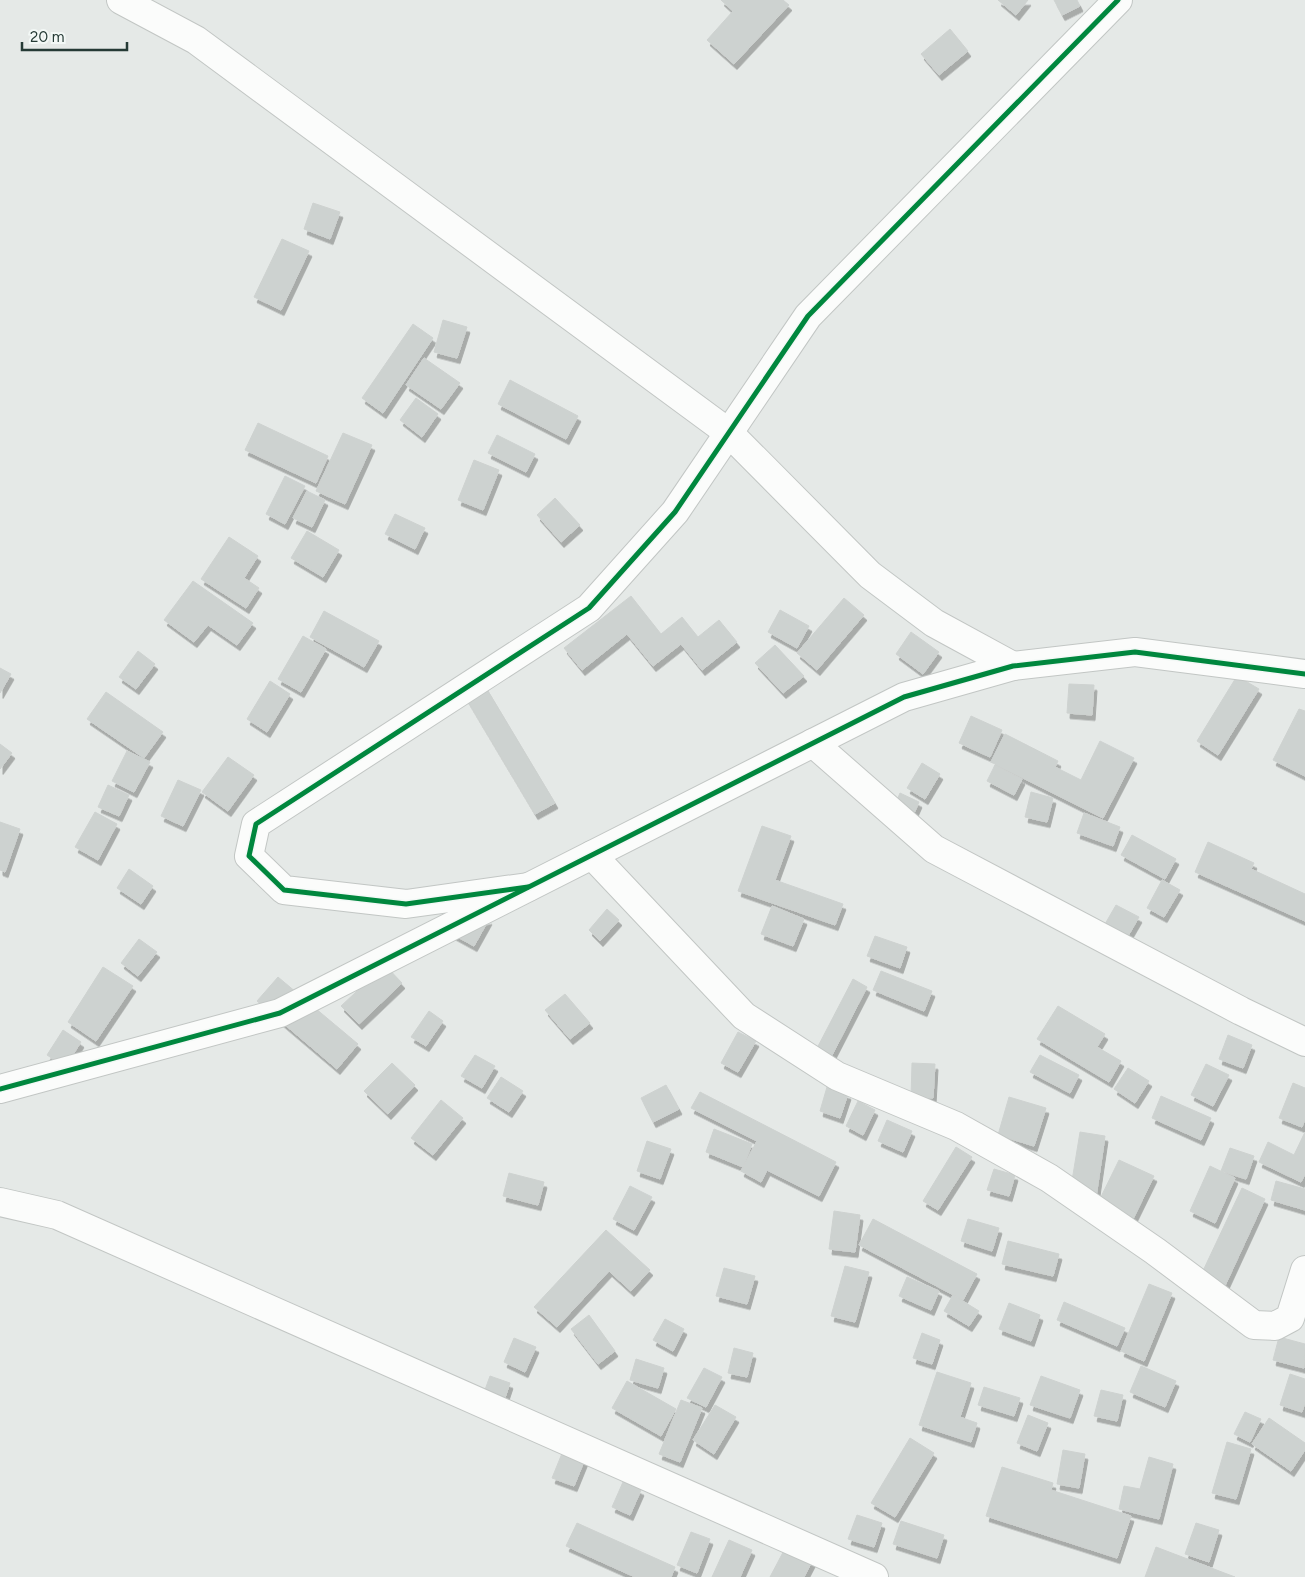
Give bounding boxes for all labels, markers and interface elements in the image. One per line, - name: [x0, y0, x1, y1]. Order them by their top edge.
- scale bar: [22, 20, 128, 52]
- text: 20 m: [30, 28, 64, 46]

